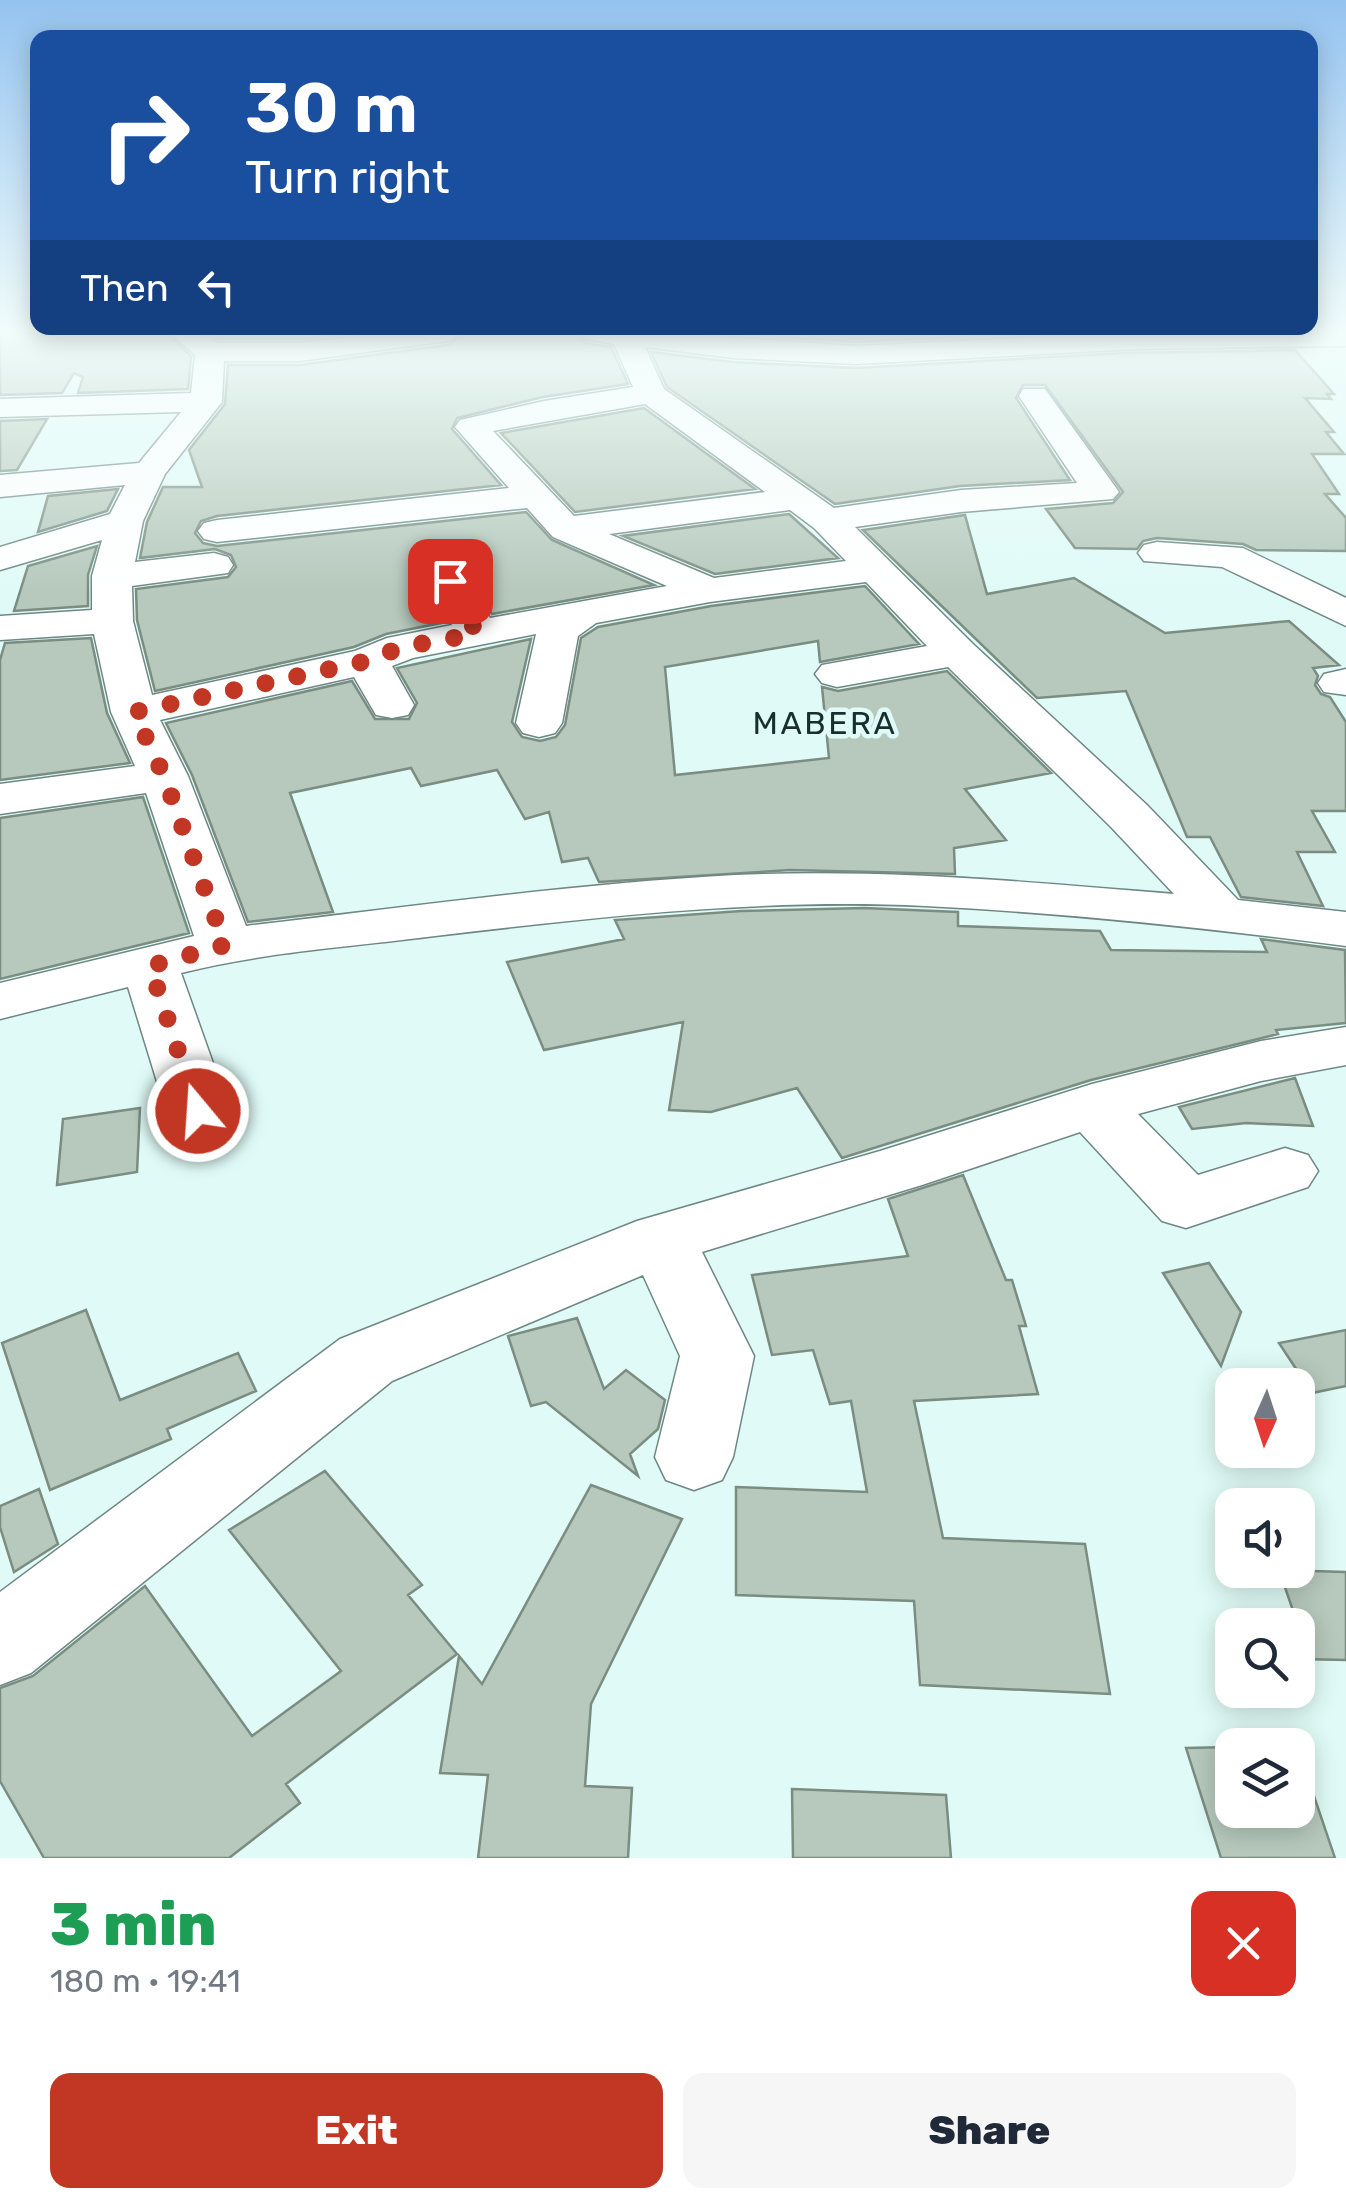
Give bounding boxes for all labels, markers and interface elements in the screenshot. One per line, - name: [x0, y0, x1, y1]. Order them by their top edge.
- text: 30 m: [245, 67, 418, 150]
- icon: right: [80, 70, 210, 200]
- text: Turn right: [245, 151, 449, 204]
- icon: left: [189, 260, 244, 315]
- text: Then: [80, 265, 169, 311]
- pin: [408, 539, 493, 624]
- icon: arrive: [423, 554, 478, 609]
- district label: MABERA: [752, 704, 898, 742]
- position arrow: [146, 1059, 250, 1163]
- north arrow: [1215, 1368, 1315, 1468]
- map controls: [1215, 1368, 1315, 1828]
- button: sound: [1215, 1488, 1315, 1588]
- button: search: [1215, 1608, 1315, 1708]
- button: layers: [1215, 1728, 1315, 1828]
- text: 3 min: [50, 1889, 216, 1960]
- button: close: [1191, 1891, 1296, 1996]
- text: 180 m · 19:41: [50, 1962, 241, 2000]
- button: Exit: [50, 2073, 663, 2188]
- button: Share: [683, 2073, 1296, 2188]

